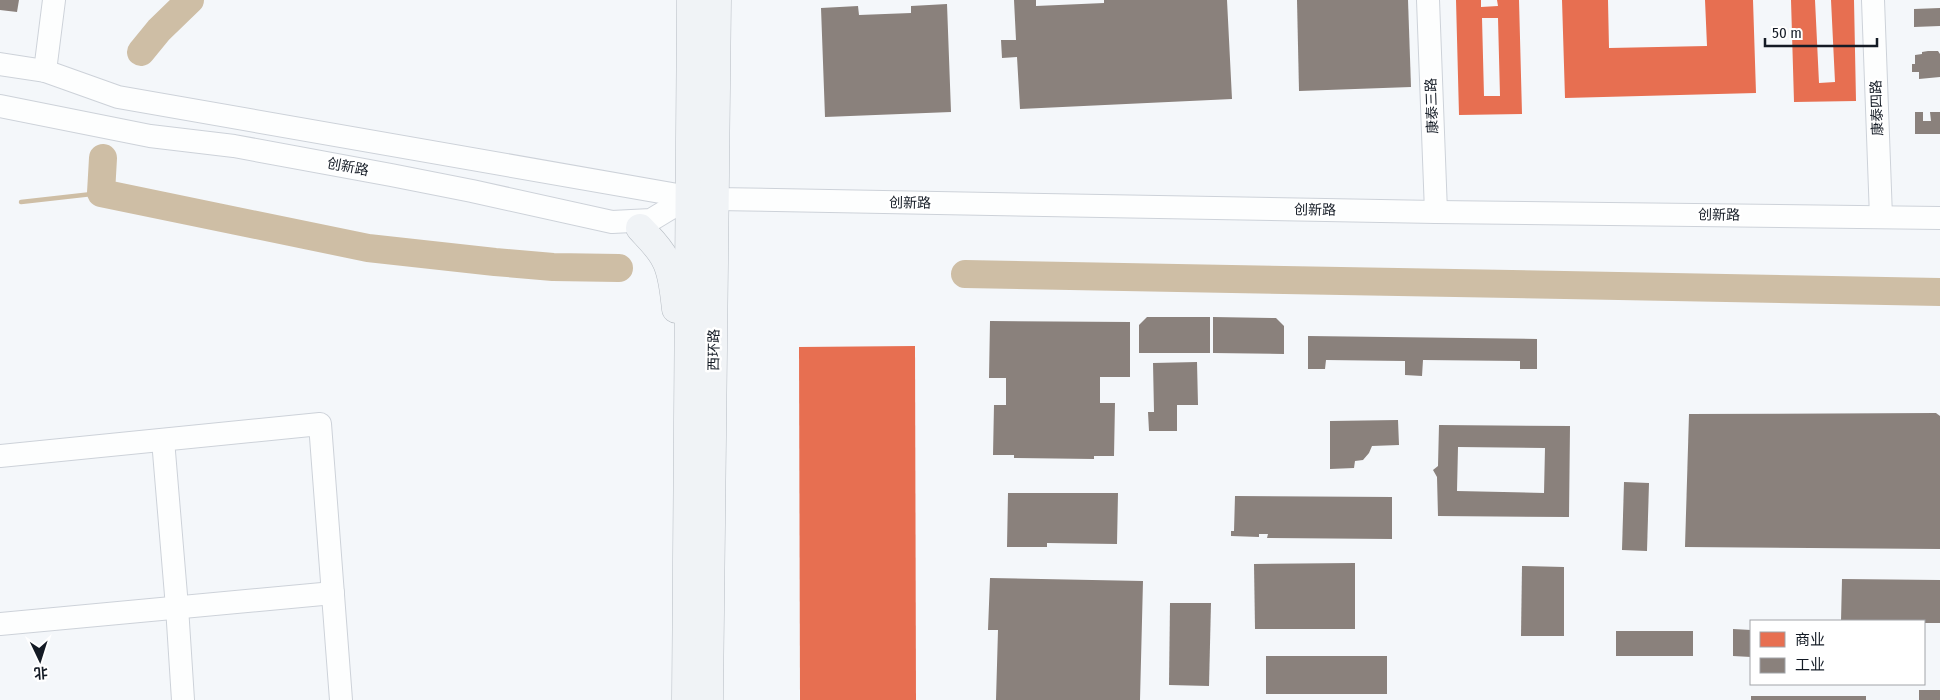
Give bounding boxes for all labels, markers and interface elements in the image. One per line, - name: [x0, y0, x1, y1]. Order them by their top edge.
- scale bar: [1765, 15, 1878, 47]
- text: 50 m: [1772, 24, 1802, 42]
- street label: 康泰三路: [1423, 78, 1441, 134]
- street label: 康泰四路: [1868, 80, 1886, 136]
- street label: 创新路: [326, 155, 370, 179]
- street label: 创新路: [889, 194, 931, 212]
- street label: 创新路: [1294, 201, 1336, 219]
- street label: 创新路: [1698, 206, 1740, 224]
- street label: 西环路: [705, 329, 723, 371]
- legend: [1750, 620, 1925, 685]
- text: 商业: [1795, 631, 1825, 649]
- north arrow: [15, 635, 65, 685]
- text: 工业: [1795, 656, 1825, 674]
- text: 北: [33, 664, 48, 681]

